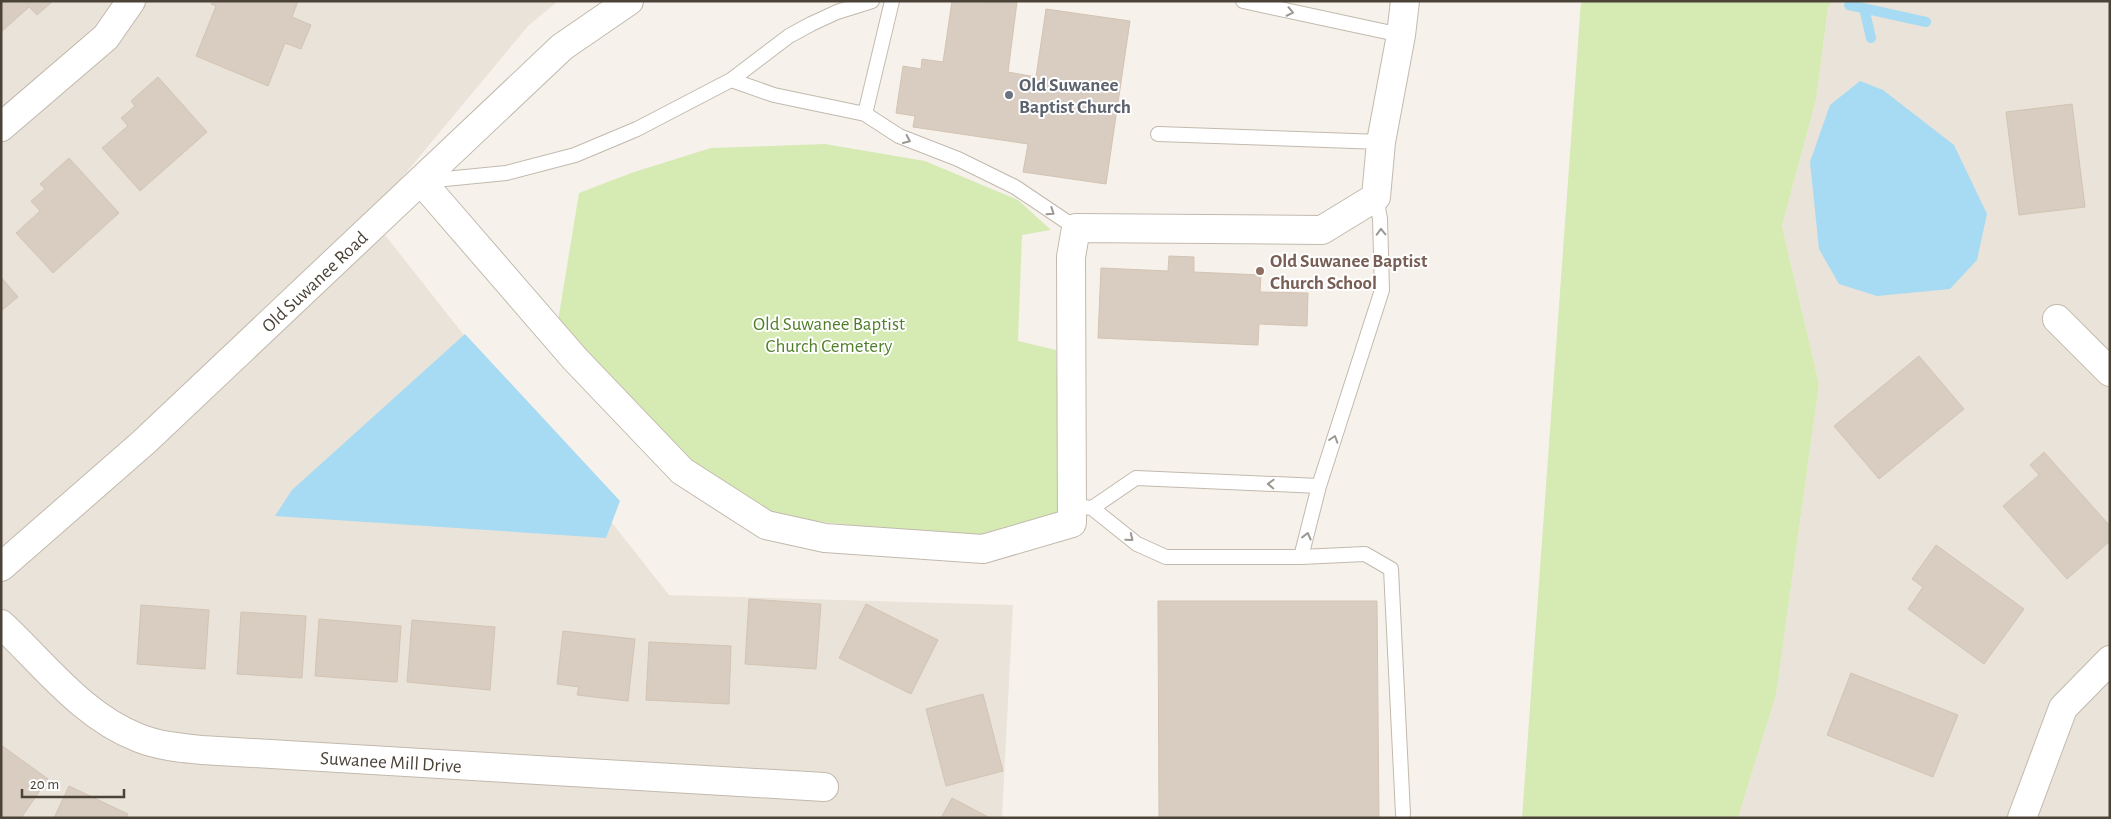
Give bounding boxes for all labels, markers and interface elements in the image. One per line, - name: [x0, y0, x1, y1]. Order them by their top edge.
- one-way arrow: [1286, 6, 1295, 17]
- place label: Old Suwanee Baptist Church: [1019, 76, 1131, 117]
- marker: Old Suwanee Baptist Church: [1003, 89, 1015, 101]
- one-way arrow: [902, 134, 911, 144]
- one-way arrow: [1046, 206, 1055, 215]
- one-way arrow: [1375, 227, 1386, 235]
- street label: Old Suwanee Road: [259, 228, 372, 336]
- place label: Old Suwanee Baptist Church School: [1270, 252, 1428, 293]
- marker: Old Suwanee Baptist Church School: [1254, 265, 1266, 277]
- park label: Old Suwanee Baptist Church Cemetery: [753, 315, 905, 356]
- one-way arrow: [1329, 435, 1339, 444]
- one-way arrow: [1267, 478, 1275, 489]
- one-way arrow: [1301, 532, 1312, 541]
- one-way arrow: [1125, 533, 1134, 542]
- street label: Suwanee Mill Drive: [320, 749, 462, 776]
- scale bar: [22, 766, 125, 798]
- text: 20 m: [30, 777, 59, 792]

